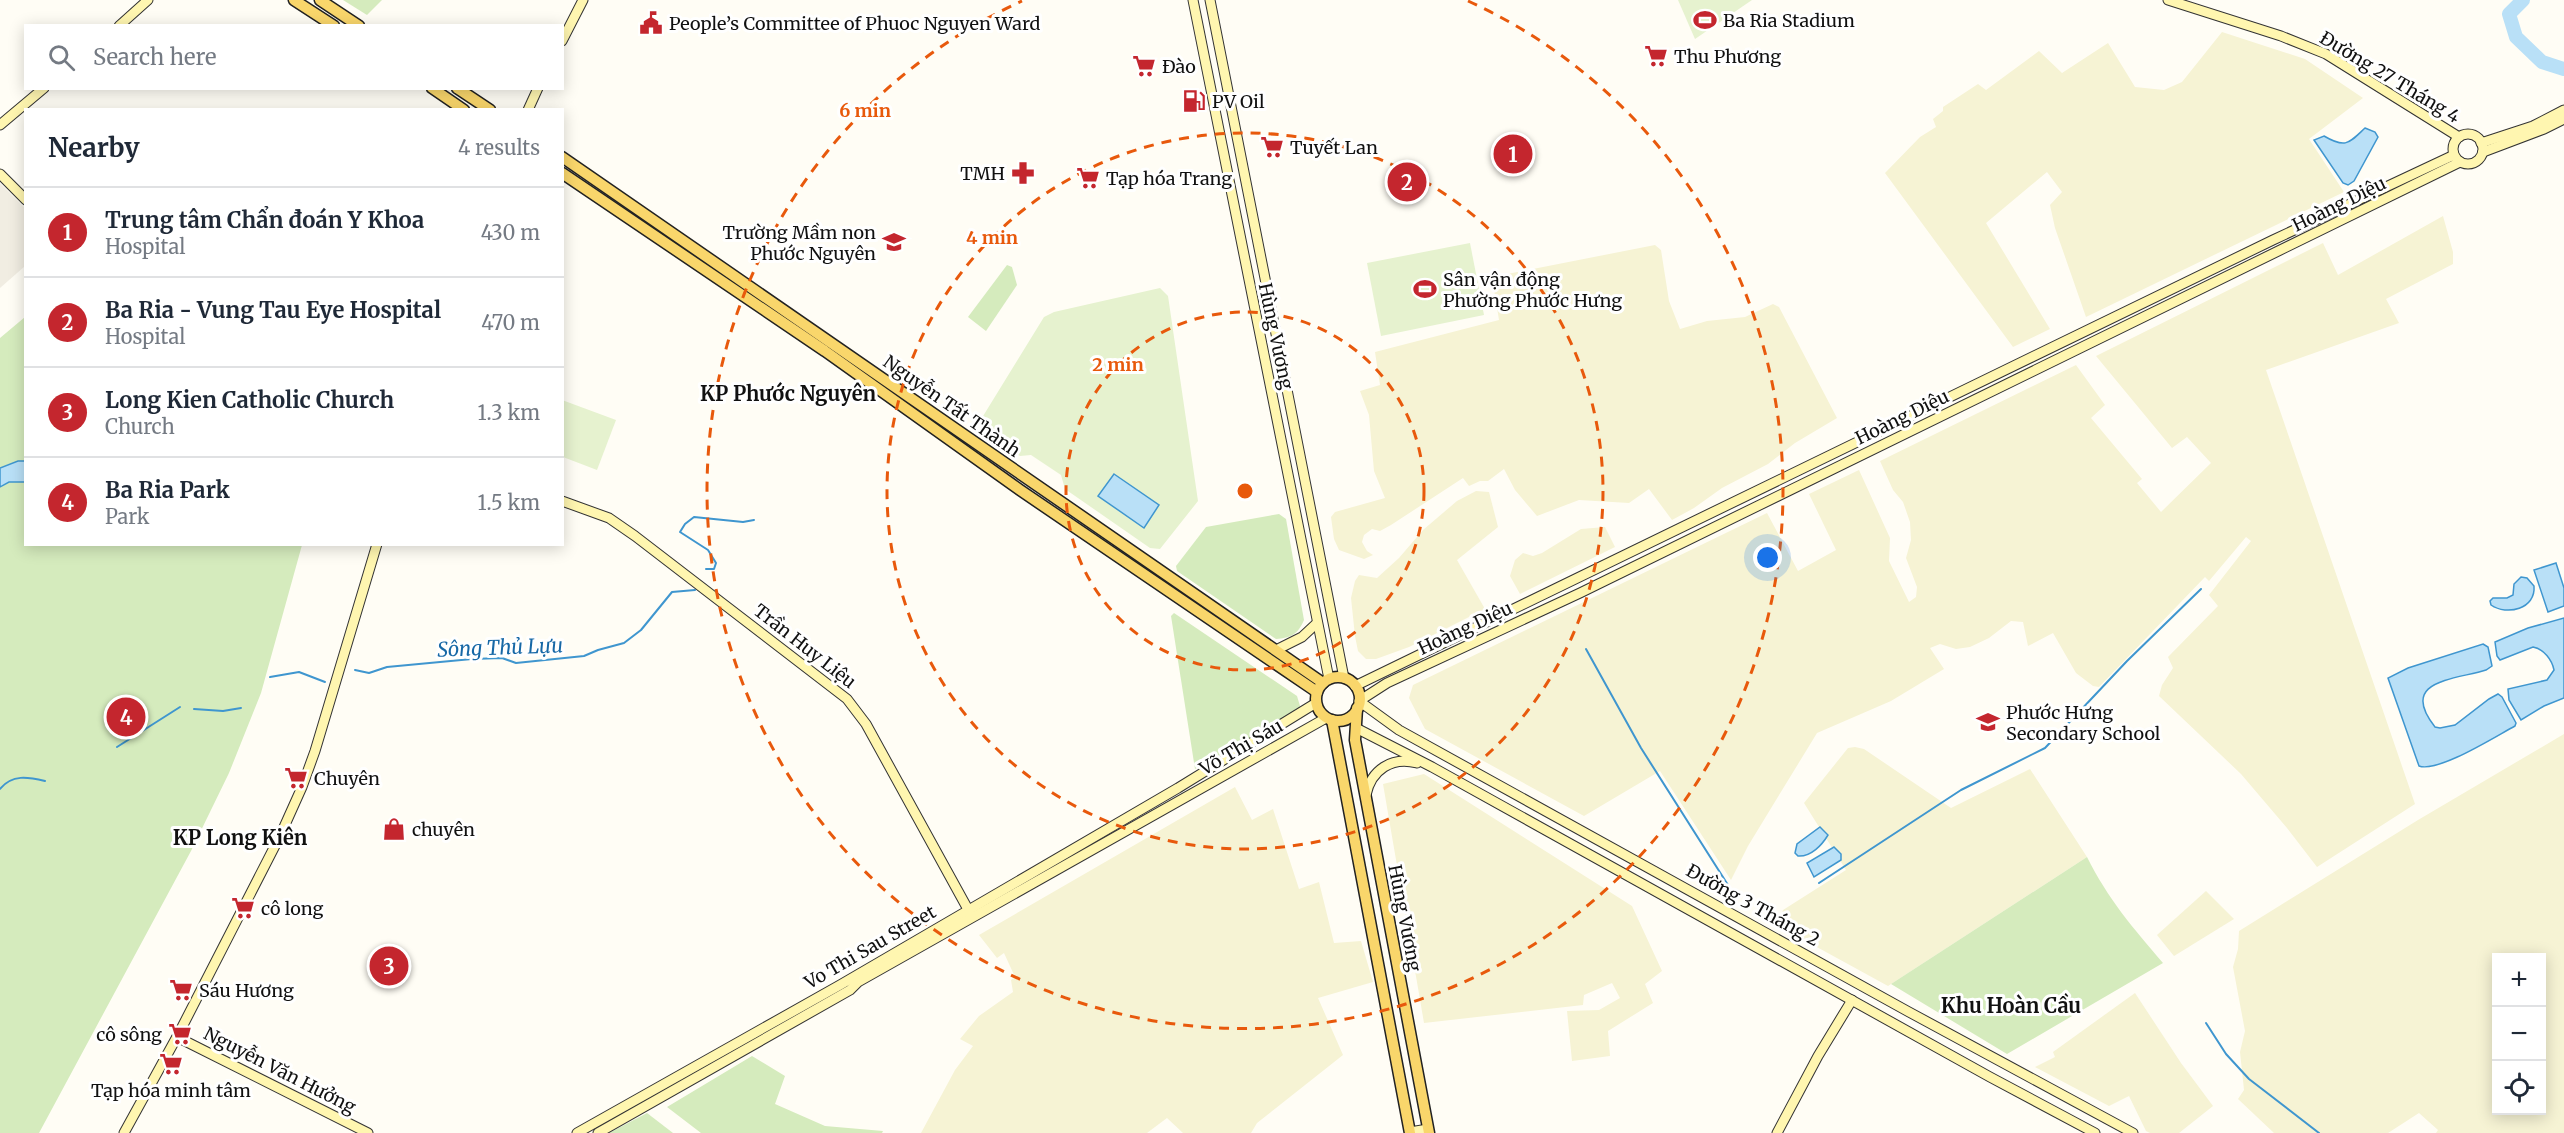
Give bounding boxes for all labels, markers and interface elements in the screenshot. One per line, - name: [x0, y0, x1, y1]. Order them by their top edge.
- sports icon: Ba Ria Stadium: [1692, 7, 1718, 33]
- place label: Ba Ria Stadium: [1723, 9, 1855, 32]
- public building icon: People’s Committee of Phuoc Nguyen Ward: [638, 10, 664, 36]
- place label: People’s Committee of Phuoc Nguyen Ward: [669, 12, 1040, 35]
- search box: [24, 24, 564, 90]
- street label: Đường 27 Tháng 4: [2316, 26, 2464, 128]
- icon: search: [45, 41, 78, 74]
- text: Search here: [93, 43, 216, 71]
- supermarket icon: Thu Phương: [1643, 43, 1669, 69]
- place label: Thu Phương: [1674, 45, 1781, 68]
- supermarket icon: Đào: [1131, 53, 1157, 79]
- place label: Đào: [1162, 55, 1196, 78]
- fuel station icon: PV Oil: [1181, 88, 1207, 114]
- place label: PV Oil: [1212, 90, 1265, 113]
- text: 6 min: [839, 99, 891, 122]
- text: Nearby: [48, 131, 140, 164]
- pin: 1: [1494, 132, 1532, 176]
- supermarket icon: Tuyết Lan: [1259, 134, 1285, 160]
- text: 4 results: [458, 135, 540, 160]
- place label: Tuyết Lan: [1290, 136, 1378, 159]
- pharmacy icon: TMH: [1010, 160, 1036, 186]
- pin: 2: [1388, 160, 1426, 204]
- place label: TMH: [960, 162, 1005, 185]
- supermarket icon: Tạp hóa Trang: [1075, 165, 1101, 191]
- place label: Tạp hóa Trang: [1106, 167, 1232, 190]
- street label: Hoàng Diệu: [2288, 171, 2390, 237]
- text: Trung tâm Chẩn đoán Y Khoa: [105, 206, 424, 234]
- text: 1: [63, 220, 72, 245]
- text: 430 m: [481, 220, 540, 245]
- place label: Trường Mầm non Phước Nguyên: [722, 221, 876, 265]
- text: 4 min: [966, 226, 1018, 249]
- school or university icon: Trường Mầm non Phước Nguyên: [881, 229, 907, 255]
- text: Hospital: [105, 234, 185, 259]
- place label: Sân vận động Phường Phước Hưng: [1443, 268, 1622, 312]
- sports icon: Sân vận động Phường Phước Hưng: [1412, 276, 1438, 302]
- street label: Hùng Vương: [1253, 281, 1299, 391]
- text: Ba Ria - Vung Tau Eye Hospital: [105, 296, 441, 324]
- text: 2: [62, 310, 73, 335]
- text: 470 m: [481, 310, 540, 335]
- text: Hospital: [105, 324, 185, 349]
- street label: Nguyễn Tất Thành: [879, 350, 1025, 462]
- text: 2 min: [1092, 353, 1144, 376]
- district label: KP Phước Nguyên: [700, 381, 877, 406]
- street label: Hoàng Diệu: [1851, 384, 1953, 450]
- text: Long Kien Catholic Church: [105, 386, 394, 414]
- text: 3: [62, 400, 73, 425]
- text: 1.3 km: [478, 400, 540, 425]
- text: Church: [105, 414, 175, 439]
- text: Ba Ria Park: [105, 476, 230, 504]
- centre of rings: [1235, 481, 1255, 501]
- text: 4: [61, 490, 74, 515]
- text: 1.5 km: [478, 490, 540, 515]
- text: Park: [105, 504, 149, 529]
- your location: [1753, 543, 1782, 572]
- street label: Hoàng Diệu: [1414, 596, 1516, 660]
- street label: Trần Huy Liệu: [749, 599, 861, 693]
- water label: Sông Thủ Lựu: [437, 632, 563, 662]
- pin: 4: [106, 694, 146, 740]
- place label: Phước Hưng Secondary School: [2006, 701, 2161, 745]
- school or university icon: Phước Hưng Secondary School: [1975, 709, 2001, 735]
- street label: Võ Thị Sáu: [1194, 714, 1287, 781]
- supermarket icon: Chuyên: [283, 765, 309, 791]
- place label: Chuyên: [314, 767, 380, 790]
- shop icon: chuyên: [381, 816, 407, 842]
- place label: chuyên: [412, 818, 475, 841]
- district label: KP Long Kiên: [173, 825, 308, 850]
- street label: Đường 3 Tháng 2: [1682, 859, 1824, 951]
- street label: Hùng Vương: [1383, 863, 1427, 973]
- supermarket icon: cô long: [230, 895, 256, 921]
- place label: cô long: [261, 897, 323, 920]
- street label: Vo Thi Sau Street: [799, 900, 940, 994]
- pin: 3: [370, 944, 408, 988]
- map controls: [2492, 953, 2546, 1115]
- button: +: [2492, 953, 2546, 1007]
- supermarket icon: Sáu Hương: [168, 977, 194, 1003]
- place label: Sáu Hương: [199, 979, 294, 1002]
- district label: Khu Hoàn Cầu: [1941, 993, 2081, 1018]
- button: −: [2492, 1007, 2546, 1061]
- supermarket icon: cô sông: [167, 1021, 193, 1047]
- street label: Nguyễn Văn Hưởng: [200, 1022, 360, 1118]
- place label: cô sông: [96, 1023, 162, 1046]
- supermarket icon: Tạp hóa minh tâm: [158, 1051, 184, 1077]
- button: locate: [2492, 1061, 2546, 1115]
- place label: Tạp hóa minh tâm: [91, 1079, 251, 1102]

